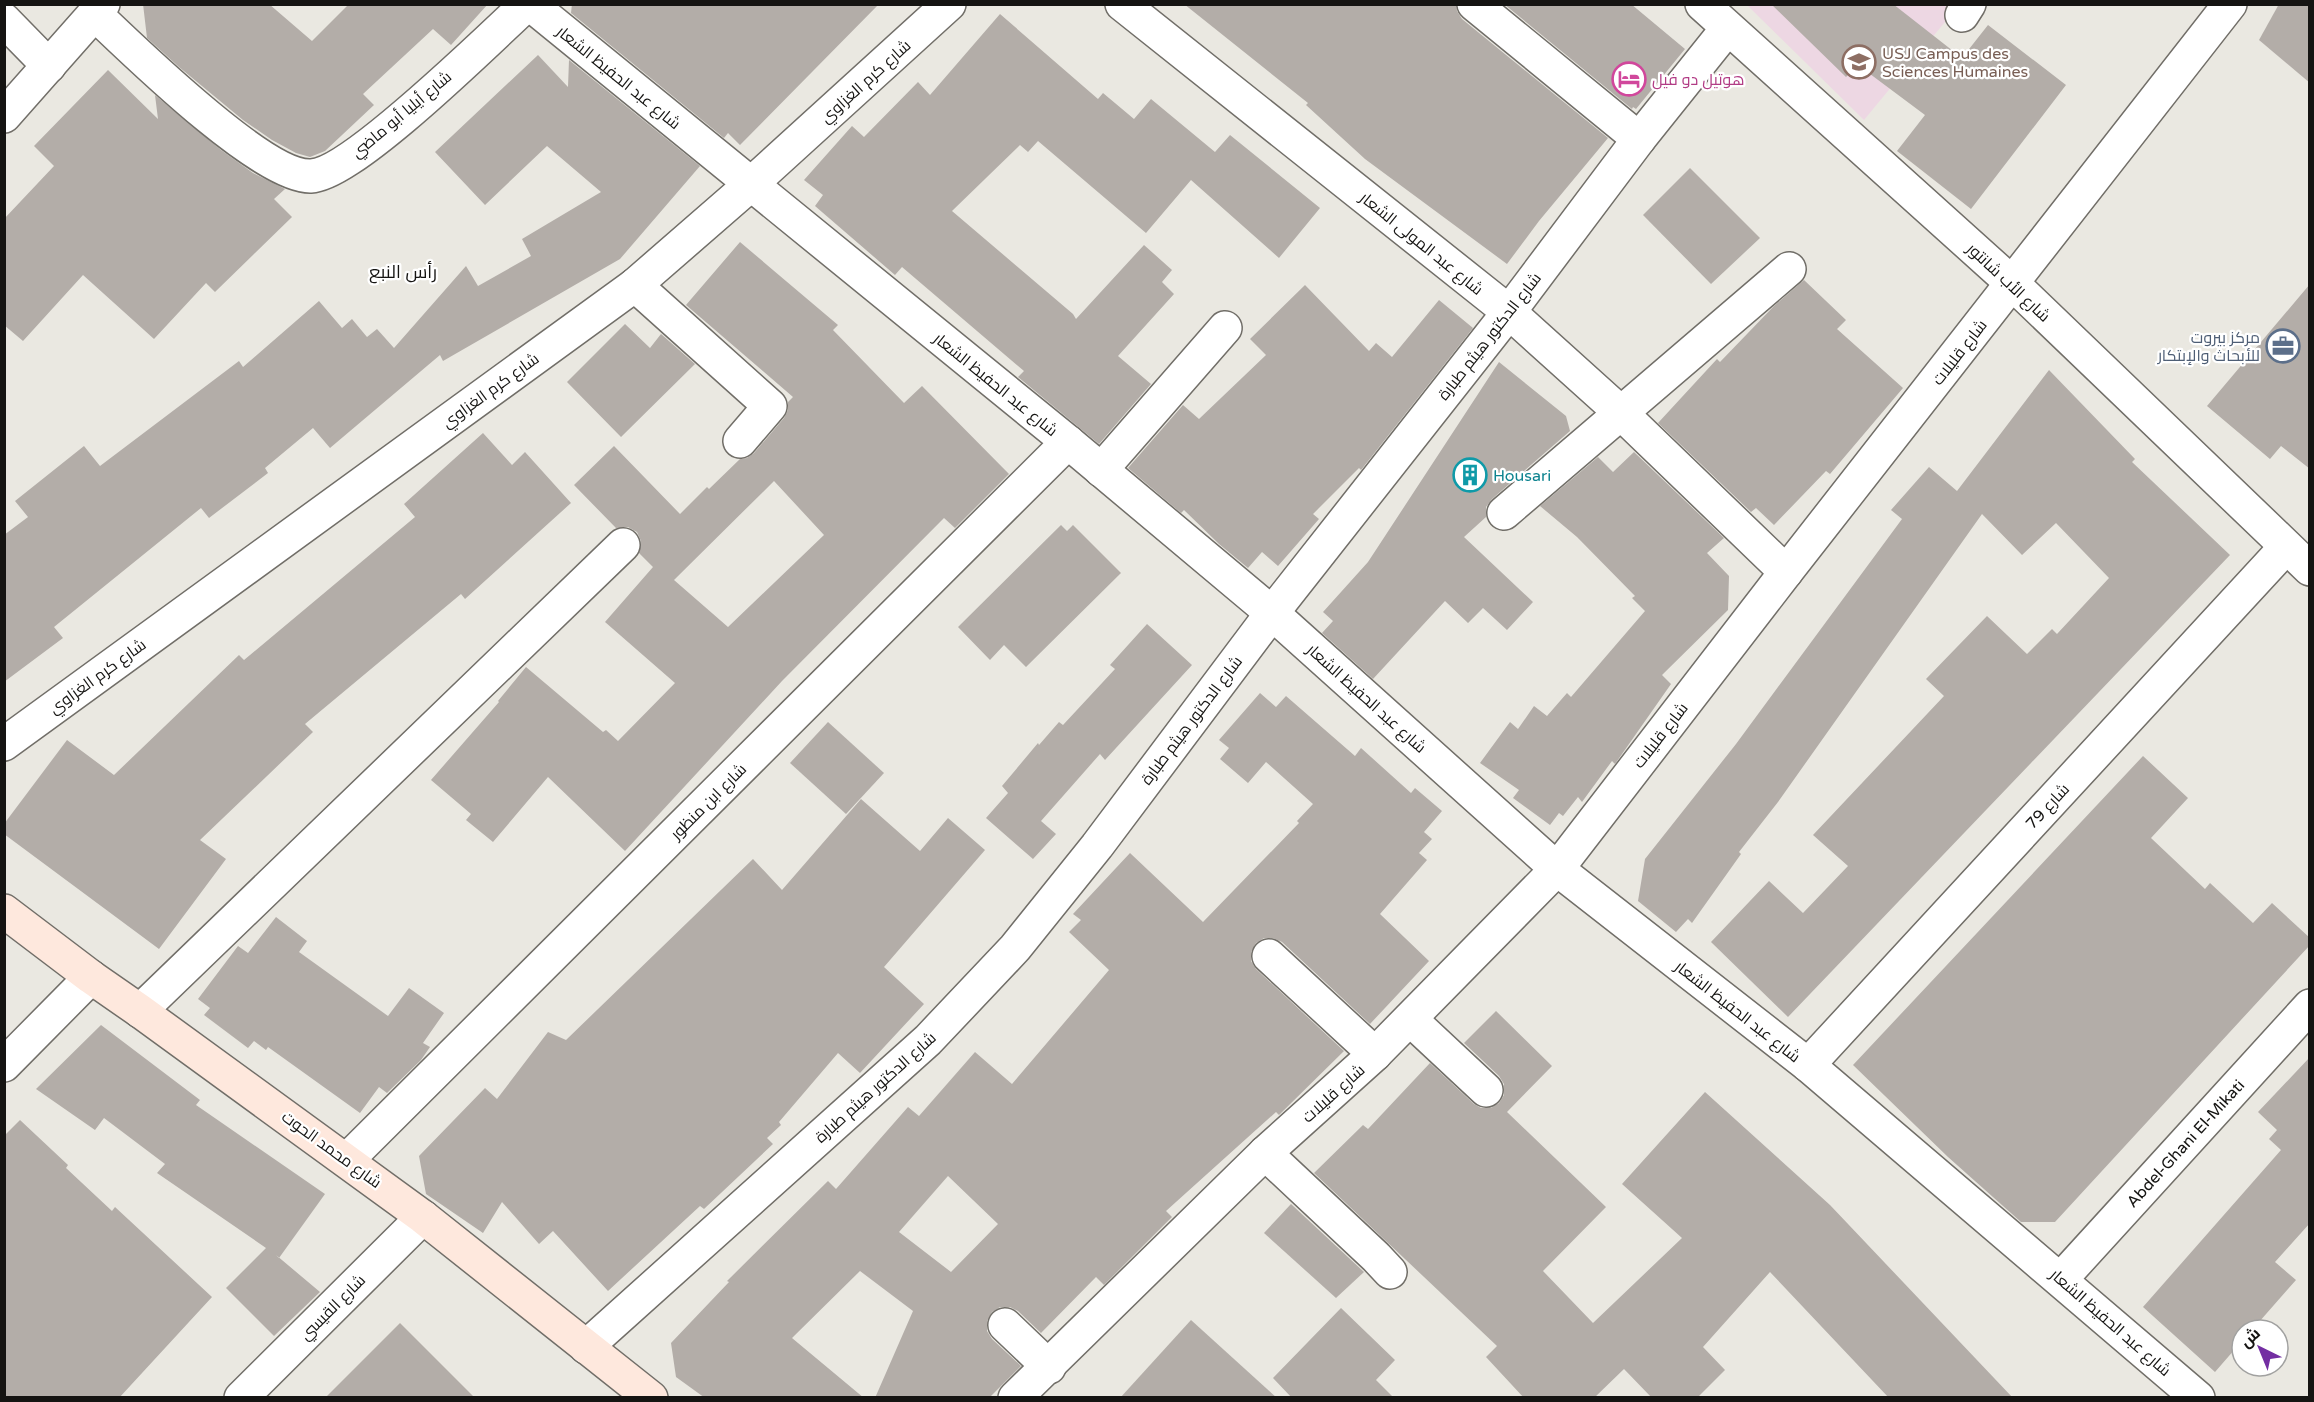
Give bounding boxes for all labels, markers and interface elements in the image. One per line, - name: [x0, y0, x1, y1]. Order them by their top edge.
- street label: شارع عبد الحفيظ الشعار: [551, 21, 684, 135]
- street label: شارع كرم الغزاوي: [816, 36, 917, 130]
- school or university icon: USJ Campus des Sciences Humaines: [1841, 44, 1877, 80]
- place label: USJ Campus des Sciences Humaines: [1882, 44, 2028, 82]
- hotel icon: هوتيل دو فيل: [1611, 61, 1647, 97]
- street label: شارع أيليا أبو ماضي: [347, 67, 457, 164]
- place label: هوتيل دو فيل: [1652, 70, 1745, 90]
- street label: شارع عبد المولى الشعار: [1354, 187, 1487, 300]
- street label: شارع الأب شانتور: [1961, 238, 2054, 327]
- district label: رأس النبع: [369, 261, 437, 284]
- street label: شارع الدكتور هيثم طبارة: [1434, 269, 1547, 405]
- street label: شارع قليلات: [1928, 316, 1992, 390]
- street label: شارع عبد الحفيظ الشعار: [928, 328, 1061, 442]
- place label: مركز بيروت للأبحاث والإبتكار: [2157, 328, 2260, 366]
- office icon: مركز بيروت للأبحاث والإبتكار: [2265, 328, 2301, 364]
- street label: شارع كرم الغزاوي: [438, 349, 545, 435]
- building icon: Housari: [1452, 457, 1488, 493]
- place label: Housari: [1493, 466, 1551, 486]
- street label: شارع كرم الغزاوي: [45, 635, 152, 721]
- street label: شارع عبد الحفيظ الشعار: [1301, 639, 1430, 758]
- street label: شارع الدكتور هيثم طبارة: [1137, 652, 1248, 790]
- street label: شارع قليلات: [1629, 699, 1693, 773]
- street label: شارع ابن منظور: [666, 759, 752, 845]
- street label: شارع 79: [2022, 780, 2075, 834]
- street label: شارع عبد الحفيظ الشعار: [1669, 956, 1804, 1068]
- street label: شارع الدكتور هيثم طبارة: [811, 1028, 941, 1148]
- street label: شارع قليلات: [1298, 1060, 1370, 1128]
- street label: Abdel-Ghani El-Mikati: [2122, 1076, 2249, 1212]
- street label: شارع محمد الحوت: [277, 1107, 385, 1194]
- street label: شارع عبد الحفيظ الشعار: [2044, 1264, 2175, 1382]
- street label: شارع القيسي: [296, 1271, 371, 1346]
- north arrow: [2230, 1318, 2290, 1378]
- text: ش: [2236, 1323, 2265, 1352]

